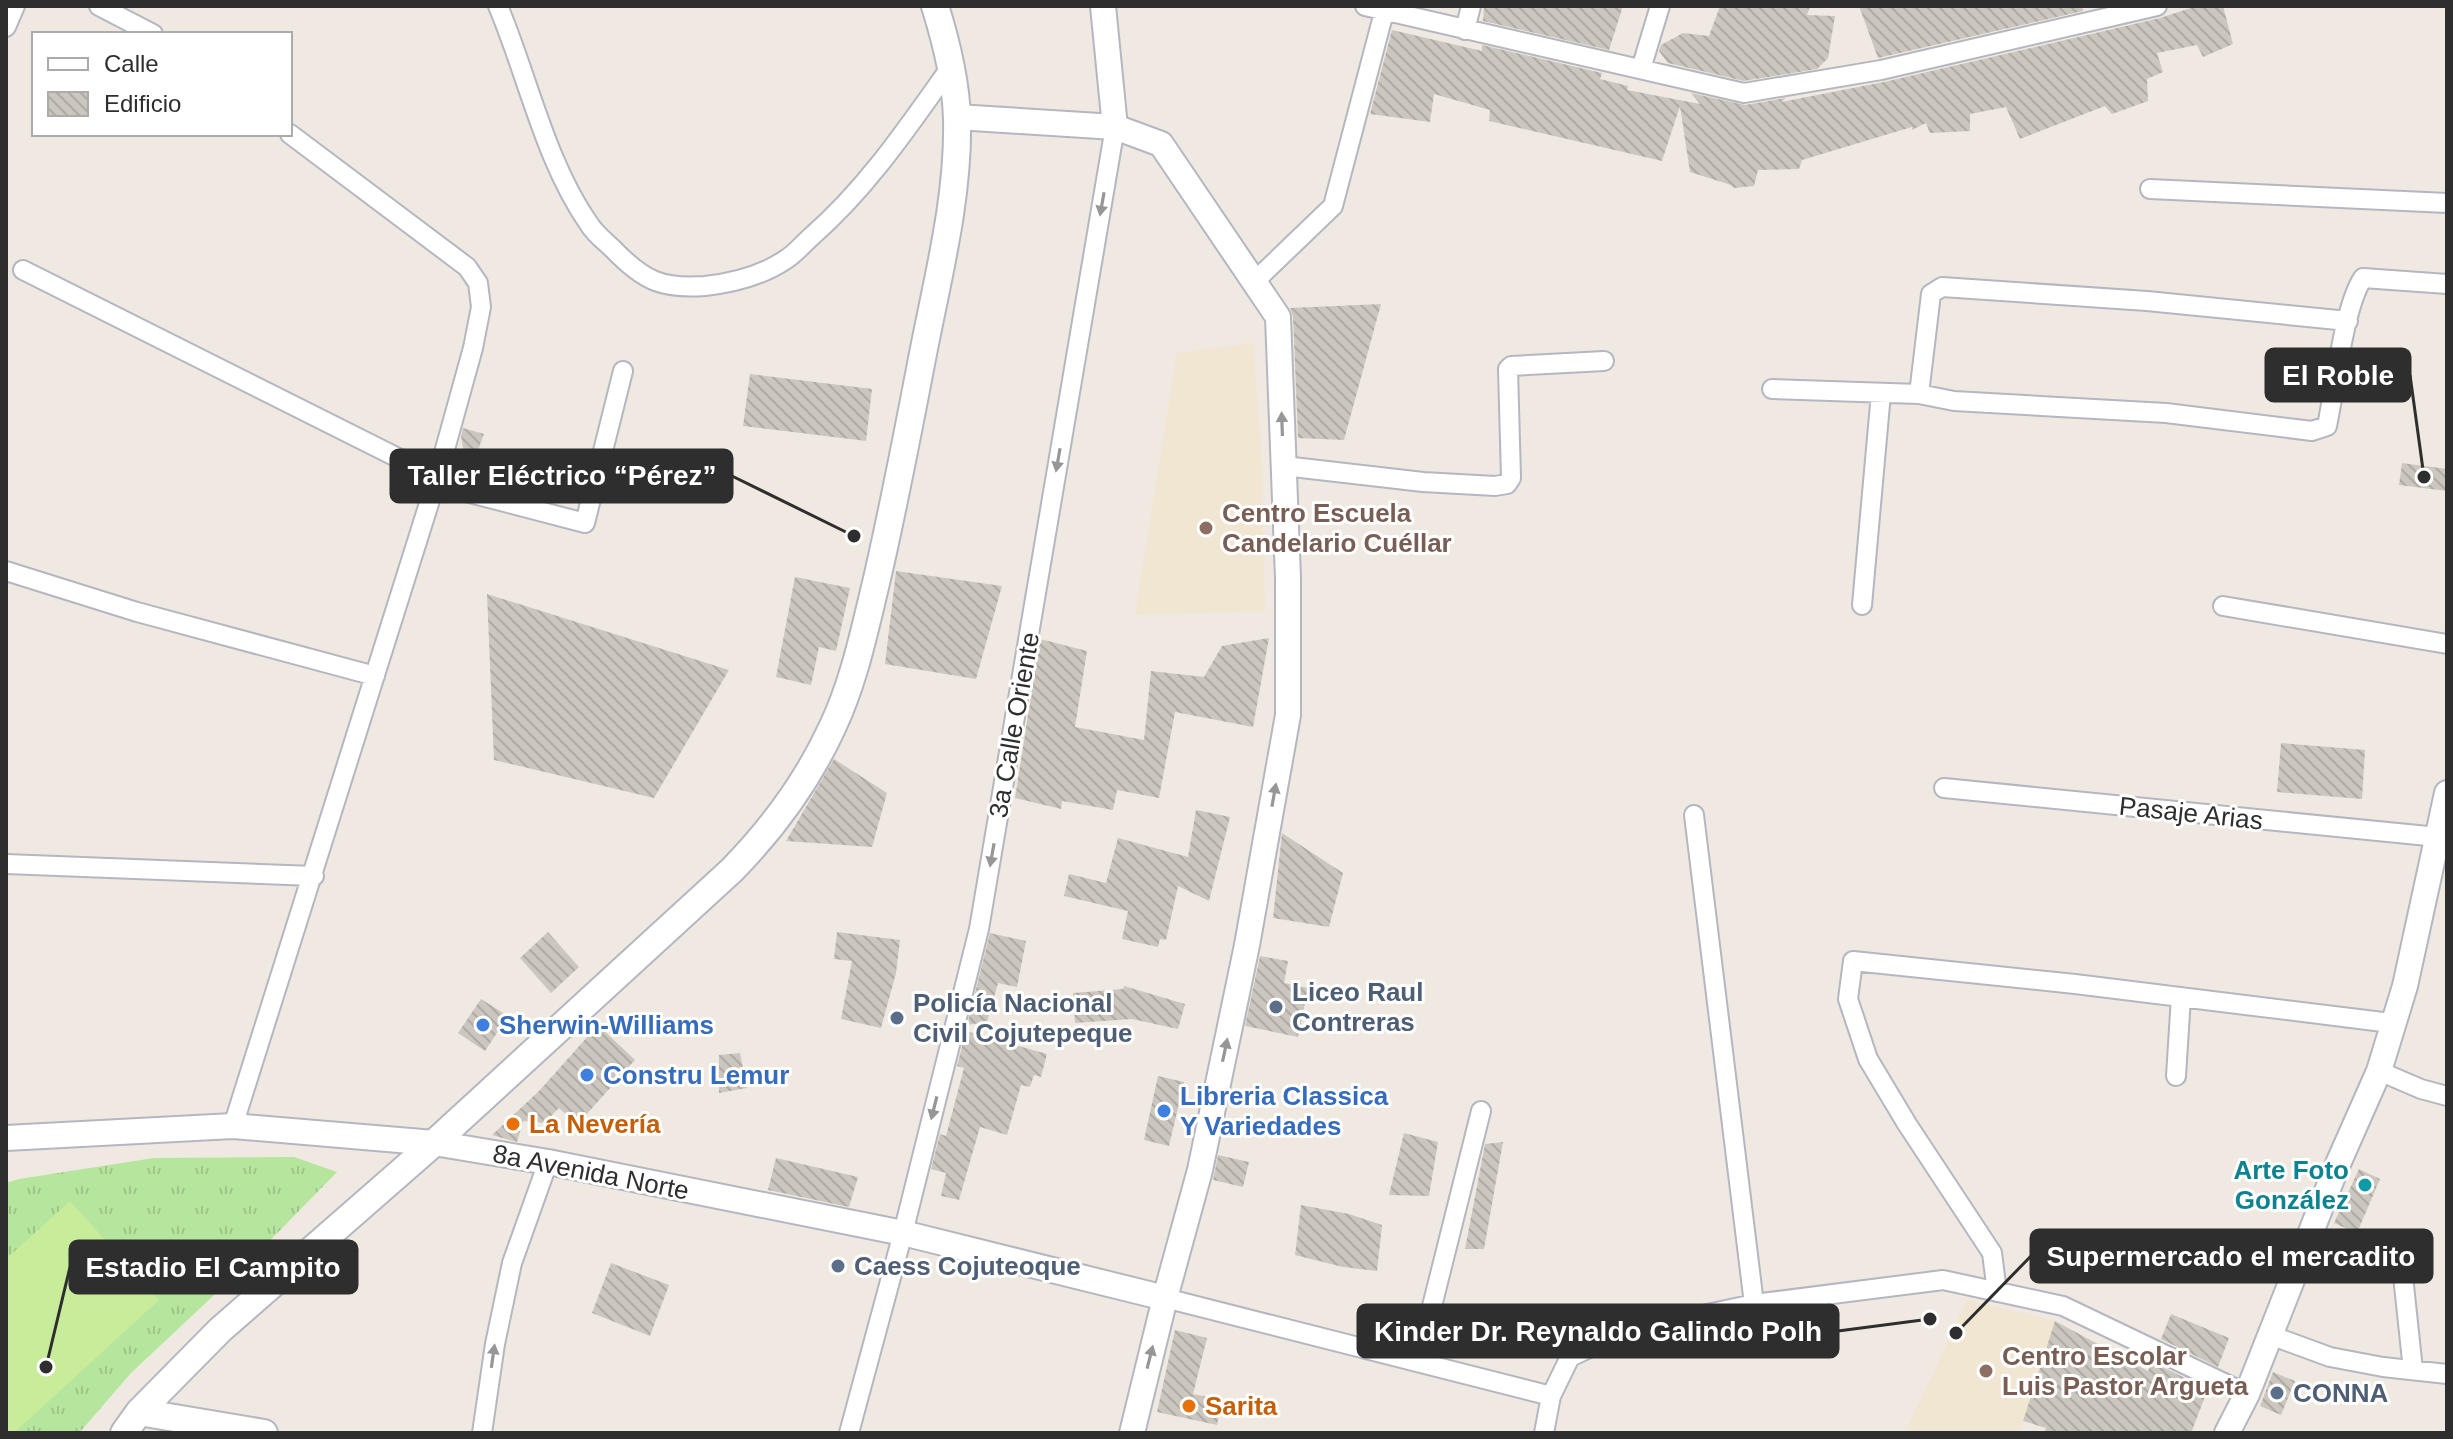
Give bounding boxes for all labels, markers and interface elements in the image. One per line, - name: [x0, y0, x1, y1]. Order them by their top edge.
- legend: [32, 32, 292, 136]
- text: Calle: [104, 50, 159, 77]
- text: Edificio: [104, 90, 181, 117]
- one-way arrow: [1095, 192, 1107, 217]
- callout: El Roble: [2266, 349, 2410, 401]
- text: El Roble: [2282, 360, 2394, 391]
- one-way arrow: [1275, 411, 1288, 436]
- one-way arrow: [1052, 448, 1064, 473]
- callout: Taller Eléctrico “Pérez”: [391, 450, 732, 502]
- text: Taller Eléctrico “Pérez”: [407, 460, 717, 491]
- place label: Centro Escuela Candelario Cuéllar: [1222, 498, 1452, 558]
- marker: Centro Escuela Candelario Cuéllar: [1197, 519, 1215, 537]
- street label: 3a Calle Oriente: [983, 630, 1045, 820]
- one-way arrow: [1268, 782, 1280, 807]
- street label: Pasaje Arias: [2118, 791, 2264, 835]
- one-way arrow: [985, 843, 997, 868]
- place label: Liceo Raul Contreras: [1292, 977, 1423, 1037]
- place label: Policía Nacional Civil Cojutepeque: [913, 988, 1133, 1048]
- marker: Liceo Raul Contreras: [1267, 998, 1285, 1016]
- marker: Policía Nacional Civil Cojutepeque: [888, 1009, 906, 1027]
- place label: Sherwin-Williams: [499, 1010, 714, 1040]
- marker: Sherwin-Williams: [474, 1016, 492, 1034]
- one-way arrow: [1219, 1038, 1232, 1063]
- place label: Constru Lemur: [603, 1060, 789, 1090]
- marker: Constru Lemur: [578, 1066, 596, 1084]
- place label: Libreria Classica Y Variedades: [1180, 1081, 1389, 1141]
- one-way arrow: [928, 1096, 940, 1121]
- marker: Libreria Classica Y Variedades: [1155, 1102, 1173, 1120]
- place label: La Nevería: [529, 1109, 661, 1139]
- marker: La Nevería: [504, 1115, 522, 1133]
- street label: 8a Avenida Norte: [490, 1138, 692, 1206]
- place label: Arte Foto González: [2233, 1155, 2349, 1215]
- marker: Arte Foto González: [2356, 1176, 2374, 1194]
- callout: Supermercado el mercadito: [2031, 1230, 2432, 1282]
- callout: Estadio El Campito: [70, 1241, 357, 1293]
- text: Supermercado el mercadito: [2047, 1241, 2415, 1272]
- place label: Caess Cojuteoque: [854, 1251, 1081, 1281]
- text: Estadio El Campito: [85, 1252, 341, 1283]
- marker: Caess Cojuteoque: [829, 1257, 847, 1275]
- callout: Kinder Dr. Reynaldo Galindo Polh: [1358, 1305, 1838, 1357]
- text: Kinder Dr. Reynaldo Galindo Polh: [1374, 1316, 1822, 1347]
- place label: Centro Escolar Luis Pastor Argueta: [2002, 1341, 2249, 1401]
- one-way arrow: [487, 1343, 500, 1368]
- one-way arrow: [1145, 1345, 1157, 1370]
- marker: Centro Escolar Luis Pastor Argueta: [1977, 1362, 1995, 1380]
- place label: CONNA: [2293, 1378, 2389, 1408]
- marker: CONNA: [2268, 1384, 2286, 1402]
- place label: Sarita: [1205, 1391, 1278, 1421]
- marker: Sarita: [1180, 1397, 1198, 1415]

